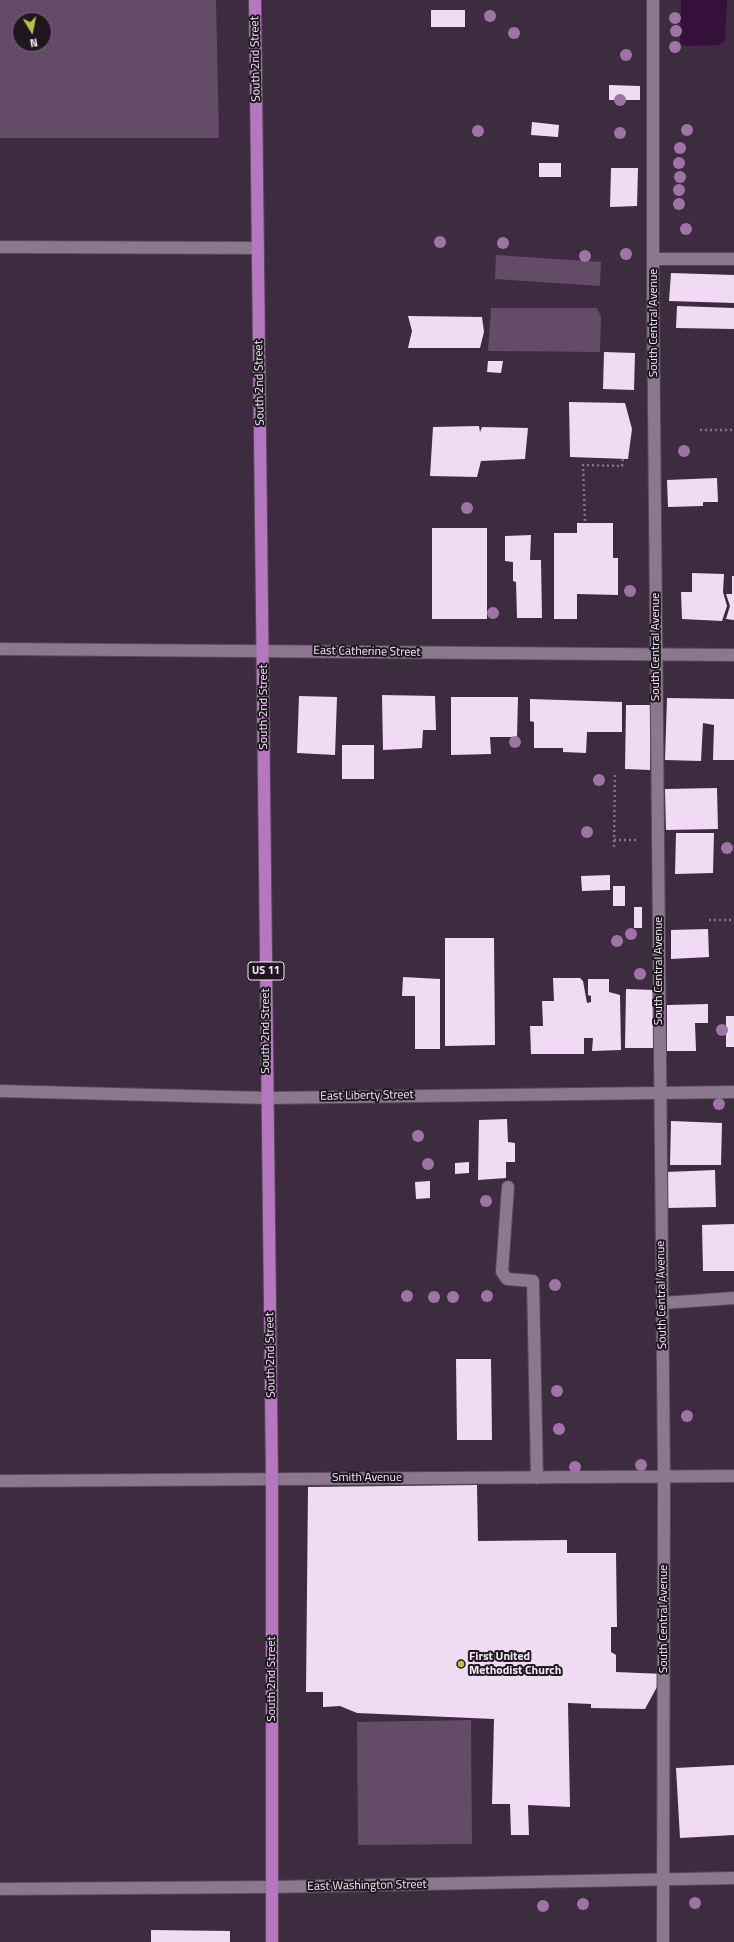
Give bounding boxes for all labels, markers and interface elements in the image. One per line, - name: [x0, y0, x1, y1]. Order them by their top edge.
- north arrow: [12, 12, 52, 52]
- street label: South 2nd Street: [248, 16, 264, 102]
- text: N: [29, 34, 39, 51]
- street label: South Central Avenue: [647, 269, 661, 377]
- street label: South 2nd Street: [252, 340, 268, 426]
- street label: South Central Avenue: [649, 593, 663, 701]
- street label: East Catherine Street: [313, 644, 421, 660]
- street label: South 2nd Street: [257, 664, 271, 750]
- street label: South Central Avenue: [652, 917, 666, 1025]
- road number: US 11: [248, 962, 284, 980]
- street label: South 2nd Street: [259, 988, 273, 1074]
- street label: East Liberty Street: [320, 1088, 414, 1104]
- street label: South Central Avenue: [654, 1241, 670, 1349]
- street label: South 2nd Street: [263, 1312, 279, 1398]
- street label: Smith Avenue: [332, 1471, 402, 1485]
- street label: South Central Avenue: [657, 1565, 671, 1673]
- street label: South 2nd Street: [265, 1636, 279, 1722]
- place label: First United Methodist Church: [469, 1650, 561, 1678]
- marker: First United Methodist Church: [456, 1659, 466, 1669]
- street label: East Washington Street: [307, 1878, 427, 1894]

